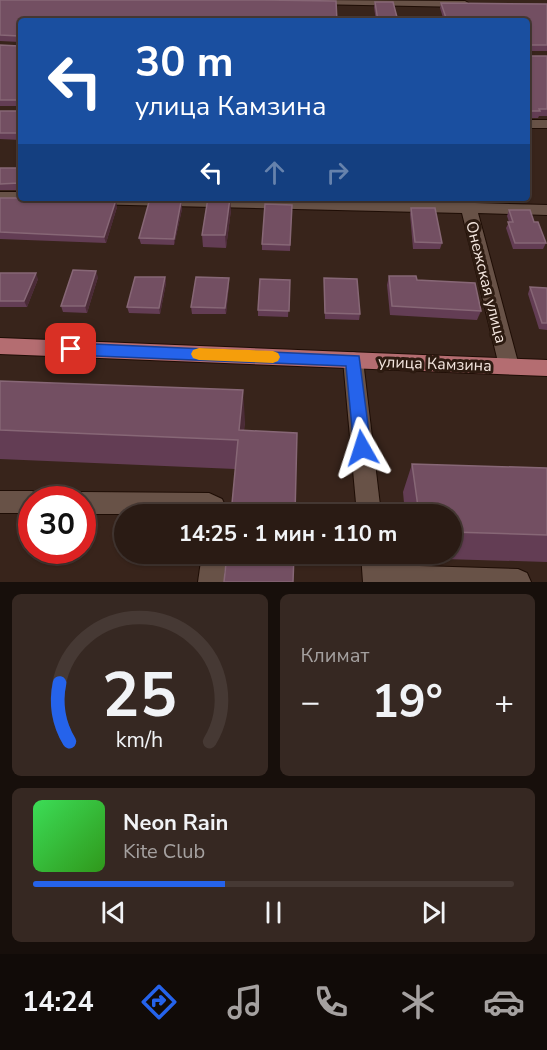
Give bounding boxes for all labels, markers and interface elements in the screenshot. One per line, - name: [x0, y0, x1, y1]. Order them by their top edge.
- text: 30 m: [135, 34, 234, 91]
- icon: left: [36, 42, 114, 120]
- text: улица Камзина: [135, 88, 326, 125]
- icon: left: [195, 156, 228, 189]
- icon: ahead: [258, 156, 291, 189]
- icon: right: [321, 156, 354, 189]
- street label: Онежская улица: [460, 219, 512, 345]
- pin: [45, 323, 96, 374]
- icon: arrive: [54, 332, 87, 365]
- street label: улица Камзина: [378, 351, 492, 377]
- position arrow: [330, 416, 394, 480]
- speed limit sign: 30: [18, 486, 96, 564]
- text: 14:25 · 1 мин · 110 m: [179, 519, 397, 549]
- text: Климат: [301, 642, 369, 669]
- text: 25: [102, 653, 177, 738]
- text: 19°: [372, 672, 443, 733]
- text: −: [301, 680, 320, 725]
- text: +: [494, 680, 514, 725]
- text: km/h: [116, 725, 163, 755]
- text: Neon Rain: [123, 808, 228, 838]
- text: Kite Club: [123, 838, 205, 865]
- icon: previous: [97, 896, 130, 929]
- icon: pause: [257, 896, 290, 929]
- icon: next: [417, 896, 450, 929]
- icon: directions: [138, 981, 180, 1023]
- icon: music: [224, 981, 266, 1023]
- icon: phone: [310, 981, 352, 1023]
- icon: climate: [397, 981, 439, 1023]
- icon: car: [483, 981, 525, 1023]
- text: 14:24: [22, 984, 94, 1021]

